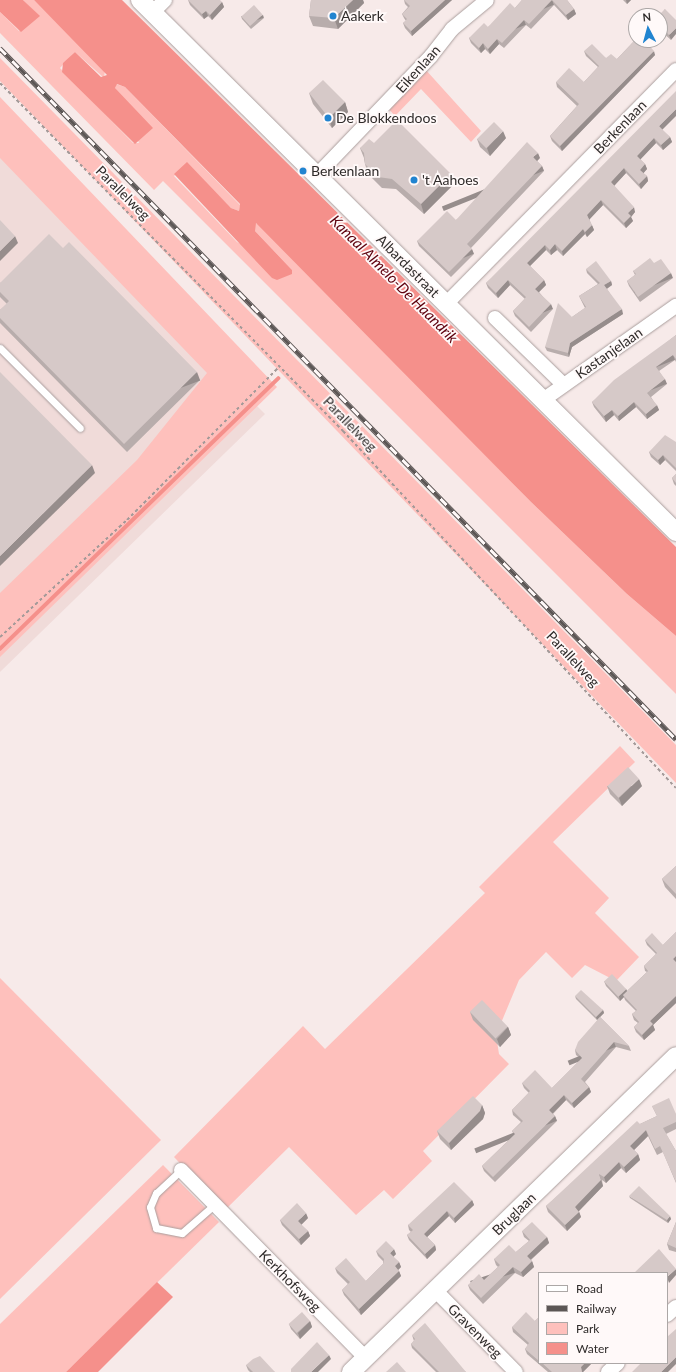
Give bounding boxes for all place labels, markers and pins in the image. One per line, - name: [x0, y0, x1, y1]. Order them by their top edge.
- place label: Aakerk: [341, 8, 384, 24]
- marker: Aakerk: [328, 11, 338, 21]
- place label: De Blokkendoos: [336, 110, 436, 126]
- marker: De Blokkendoos: [323, 113, 333, 123]
- place label: Berkenlaan: [311, 163, 379, 179]
- marker: Berkenlaan: [298, 166, 308, 176]
- place label: 't Aahoes: [422, 172, 479, 188]
- marker: 't Aahoes: [409, 175, 419, 185]

